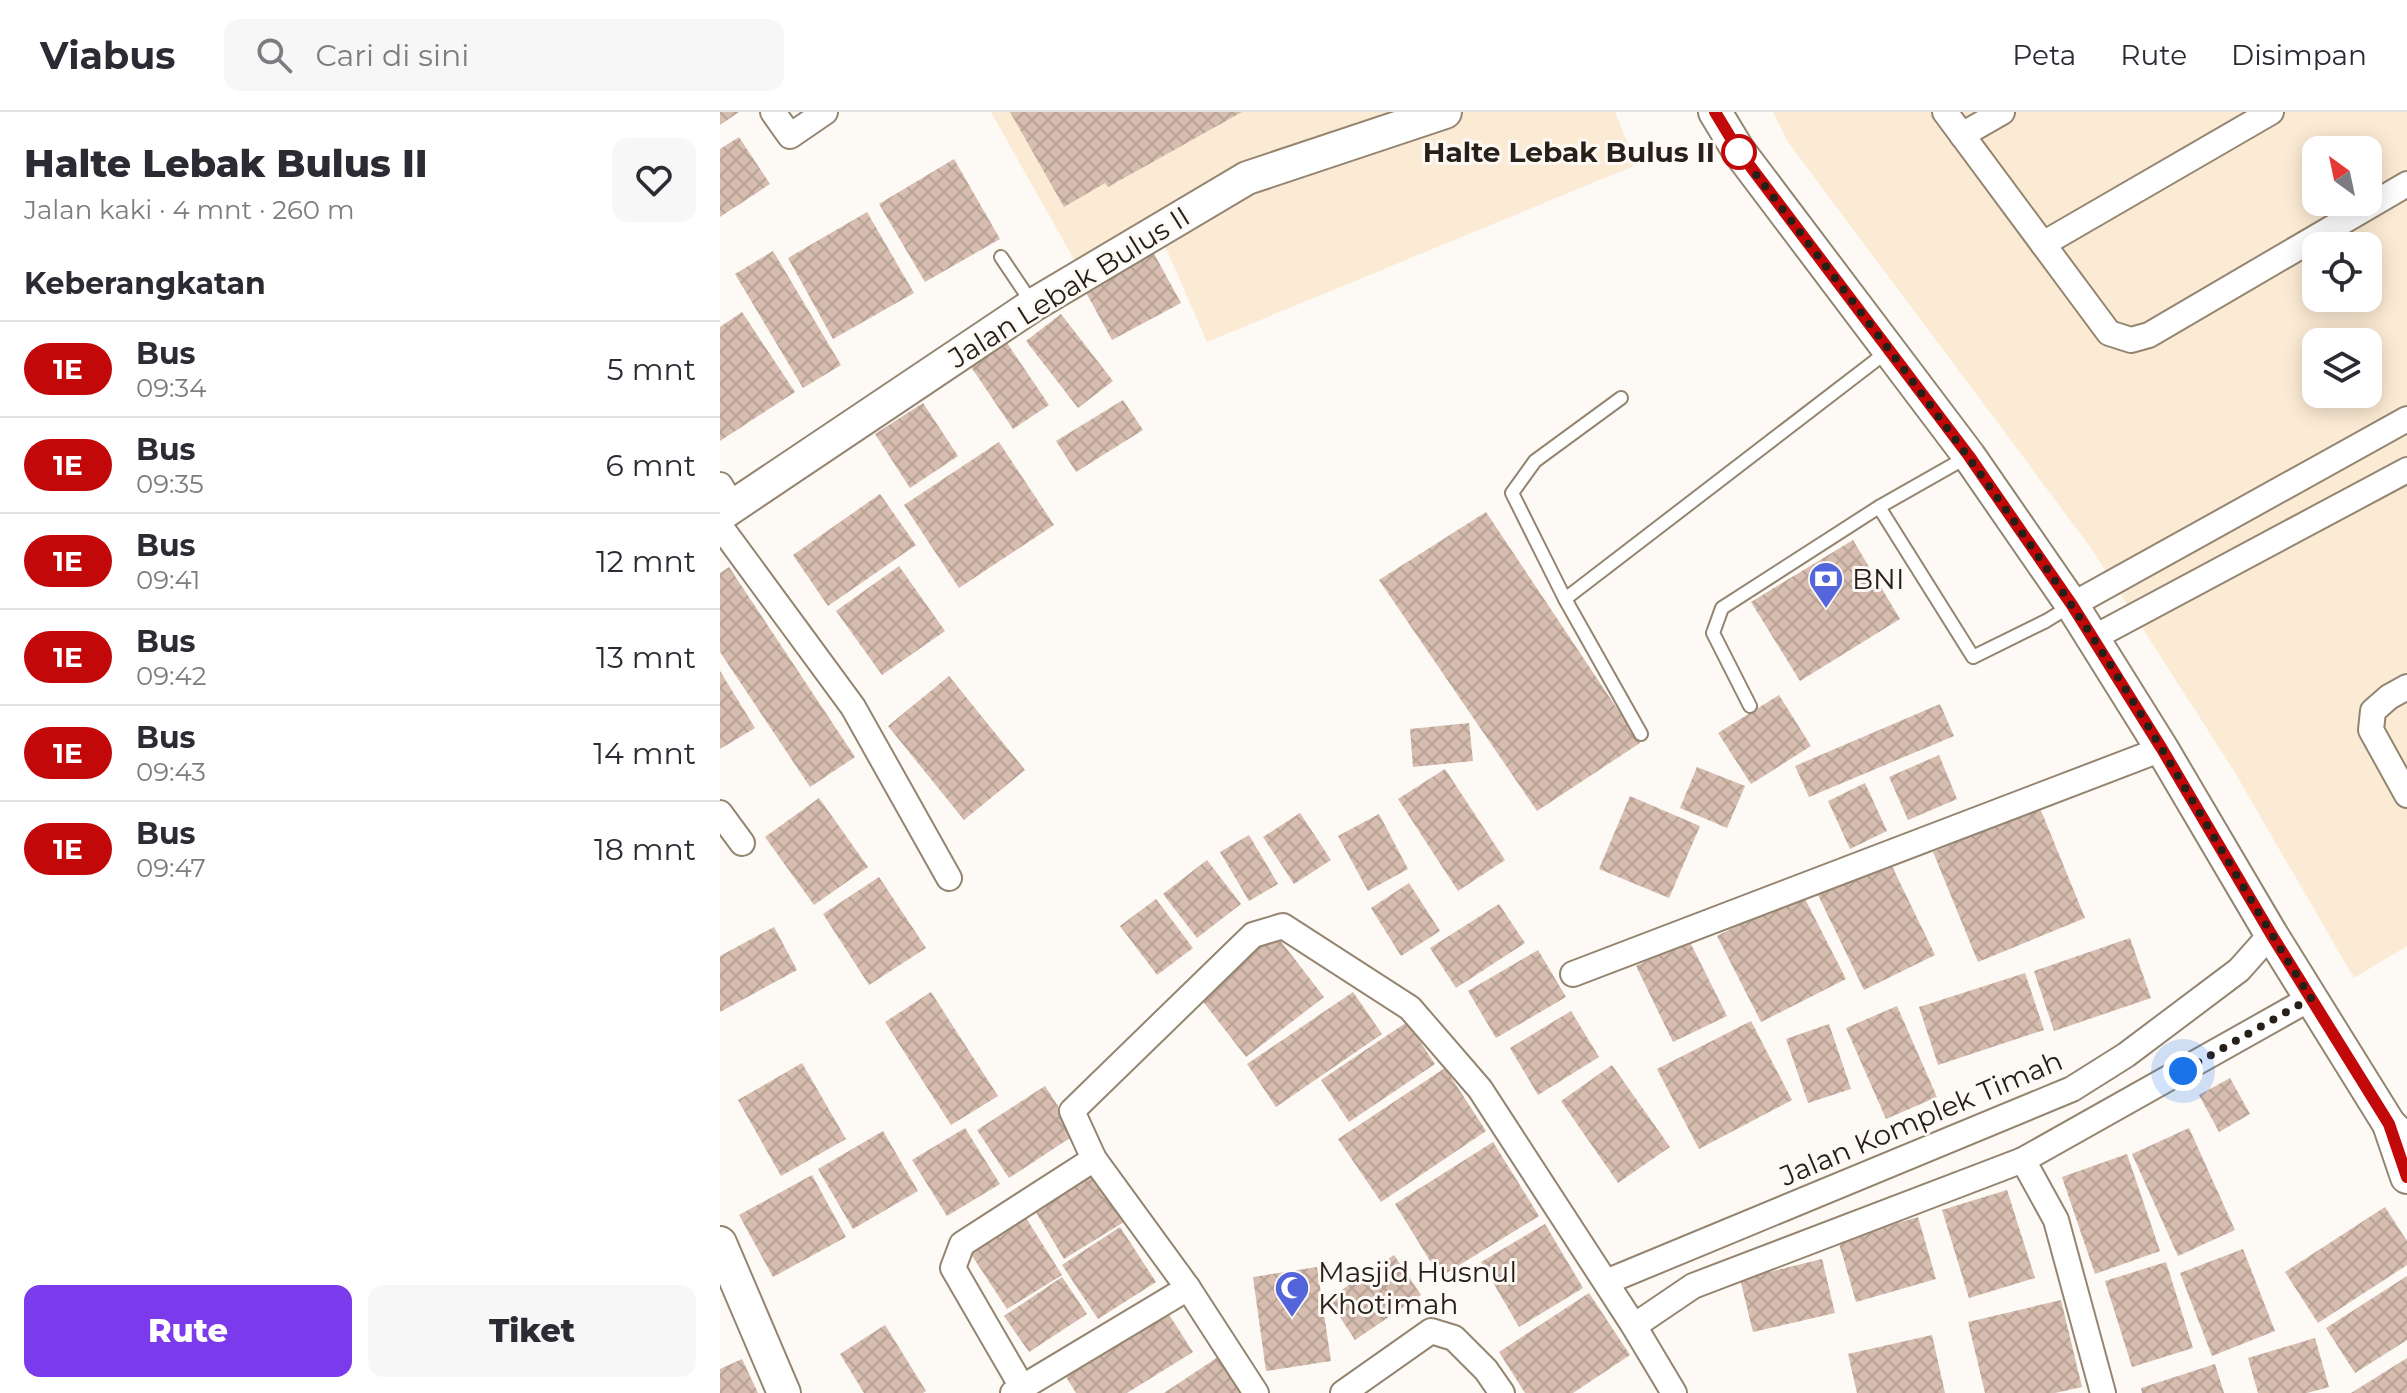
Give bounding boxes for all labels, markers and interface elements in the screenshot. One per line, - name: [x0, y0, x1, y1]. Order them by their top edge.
- search box: [224, 19, 784, 91]
- text: Viabus: [40, 32, 176, 79]
- icon: search: [252, 33, 296, 77]
- text: Cari di sini: [316, 37, 469, 74]
- text: Peta: [2012, 38, 2076, 72]
- text: Rute: [2120, 38, 2187, 72]
- text: Disimpan: [2231, 38, 2367, 72]
- place label: Halte Lebak Bulus II: [1423, 135, 1715, 169]
- marker: Halte Lebak Bulus II: [1722, 135, 1756, 169]
- north arrow: [2302, 136, 2382, 216]
- map controls: [2302, 136, 2382, 408]
- button: heart: [612, 138, 696, 222]
- text: Halte Lebak Bulus II: [24, 140, 428, 187]
- text: Jalan kaki · 4 mnt · 260 m: [24, 194, 354, 226]
- street label: Jalan Lebak Bulus II: [941, 199, 1196, 376]
- button: locate: [2302, 232, 2382, 312]
- text: Keberangkatan: [24, 265, 266, 302]
- button: layers: [2302, 328, 2382, 408]
- text: Bus: [136, 335, 196, 372]
- text: 5 mnt: [607, 351, 696, 388]
- text: 1E: [53, 352, 83, 386]
- text: 09:34: [136, 372, 206, 404]
- text: Bus: [136, 431, 196, 468]
- text: 6 mnt: [606, 447, 696, 484]
- text: 1E: [53, 448, 83, 482]
- text: 09:35: [136, 468, 204, 500]
- text: Bus: [136, 527, 196, 564]
- text: 12 mnt: [596, 543, 696, 580]
- text: 1E: [53, 544, 83, 578]
- bank icon: BNI: [1807, 560, 1845, 610]
- place label: BNI: [1852, 562, 1904, 596]
- text: 09:41: [136, 564, 200, 596]
- text: Bus: [136, 623, 196, 660]
- text: 13 mnt: [596, 639, 696, 676]
- text: 1E: [53, 640, 83, 674]
- text: 09:42: [136, 660, 206, 692]
- text: Bus: [136, 719, 196, 756]
- text: 14 mnt: [593, 735, 696, 772]
- text: 1E: [53, 736, 83, 770]
- text: 09:43: [136, 756, 206, 788]
- text: Bus: [136, 815, 196, 852]
- text: 18 mnt: [594, 831, 696, 868]
- text: 1E: [53, 832, 83, 866]
- text: 09:47: [136, 852, 206, 884]
- street label: Jalan Komplek Timah: [1774, 1043, 2067, 1193]
- your location: [2163, 1051, 2203, 1091]
- place label: Masjid Husnul Khotimah: [1318, 1255, 1517, 1321]
- mosque icon: Masjid Husnul Khotimah: [1273, 1269, 1311, 1319]
- button: Rute: [24, 1285, 352, 1377]
- button: Tiket: [368, 1285, 696, 1377]

